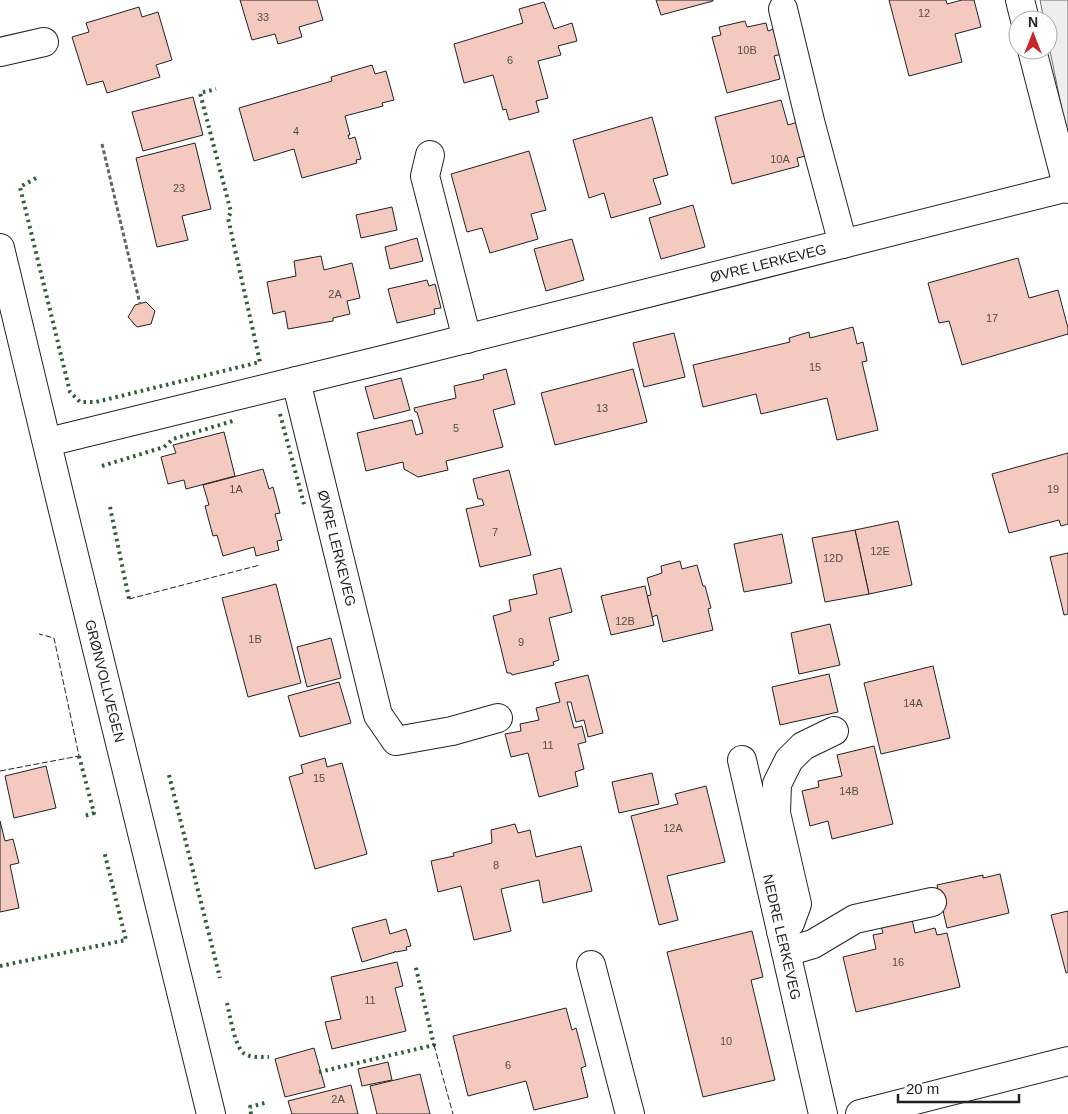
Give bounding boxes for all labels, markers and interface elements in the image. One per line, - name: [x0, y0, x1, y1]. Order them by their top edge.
- house number: 12: [918, 7, 930, 19]
- north arrow: [1008, 10, 1058, 60]
- house number: 33: [257, 11, 269, 23]
- text: N: [1028, 14, 1038, 30]
- house number: 10B: [737, 44, 757, 56]
- house number: 6: [507, 54, 513, 66]
- house number: 4: [293, 125, 299, 137]
- house number: 10A: [770, 153, 790, 165]
- house number: 23: [173, 182, 185, 194]
- street label: ØVRE LERKEVEG: [708, 241, 828, 285]
- house number: 2A: [328, 288, 342, 300]
- house number: 17: [986, 312, 998, 324]
- house number: 15: [809, 361, 821, 373]
- house number: 13: [596, 402, 608, 414]
- house number: 5: [453, 422, 459, 434]
- house number: 1A: [229, 483, 243, 495]
- house number: 19: [1047, 483, 1059, 495]
- street label: ØVRE LERKEVEG: [315, 488, 359, 608]
- house number: 7: [492, 526, 498, 538]
- house number: 12E: [870, 545, 890, 557]
- house number: 12D: [823, 552, 843, 564]
- house number: 12B: [615, 615, 635, 627]
- street label: GRØNVOLLVEGEN: [82, 618, 128, 744]
- house number: 1B: [248, 633, 262, 645]
- house number: 9: [518, 636, 524, 648]
- house number: 14A: [903, 697, 923, 709]
- house number: 11: [542, 739, 554, 751]
- house number: 15: [313, 772, 325, 784]
- house number: 14B: [839, 785, 859, 797]
- house number: 12A: [663, 822, 683, 834]
- house number: 8: [493, 859, 499, 871]
- street label: NEDRE LERKEVEG: [760, 873, 804, 1001]
- house number: 16: [892, 956, 904, 968]
- house number: 11: [364, 994, 376, 1006]
- house number: 10: [720, 1035, 732, 1047]
- house number: 6: [505, 1059, 511, 1071]
- scale bar: [898, 1072, 1019, 1104]
- text: 20 m: [906, 1080, 939, 1097]
- house number: 2A: [331, 1093, 345, 1105]

